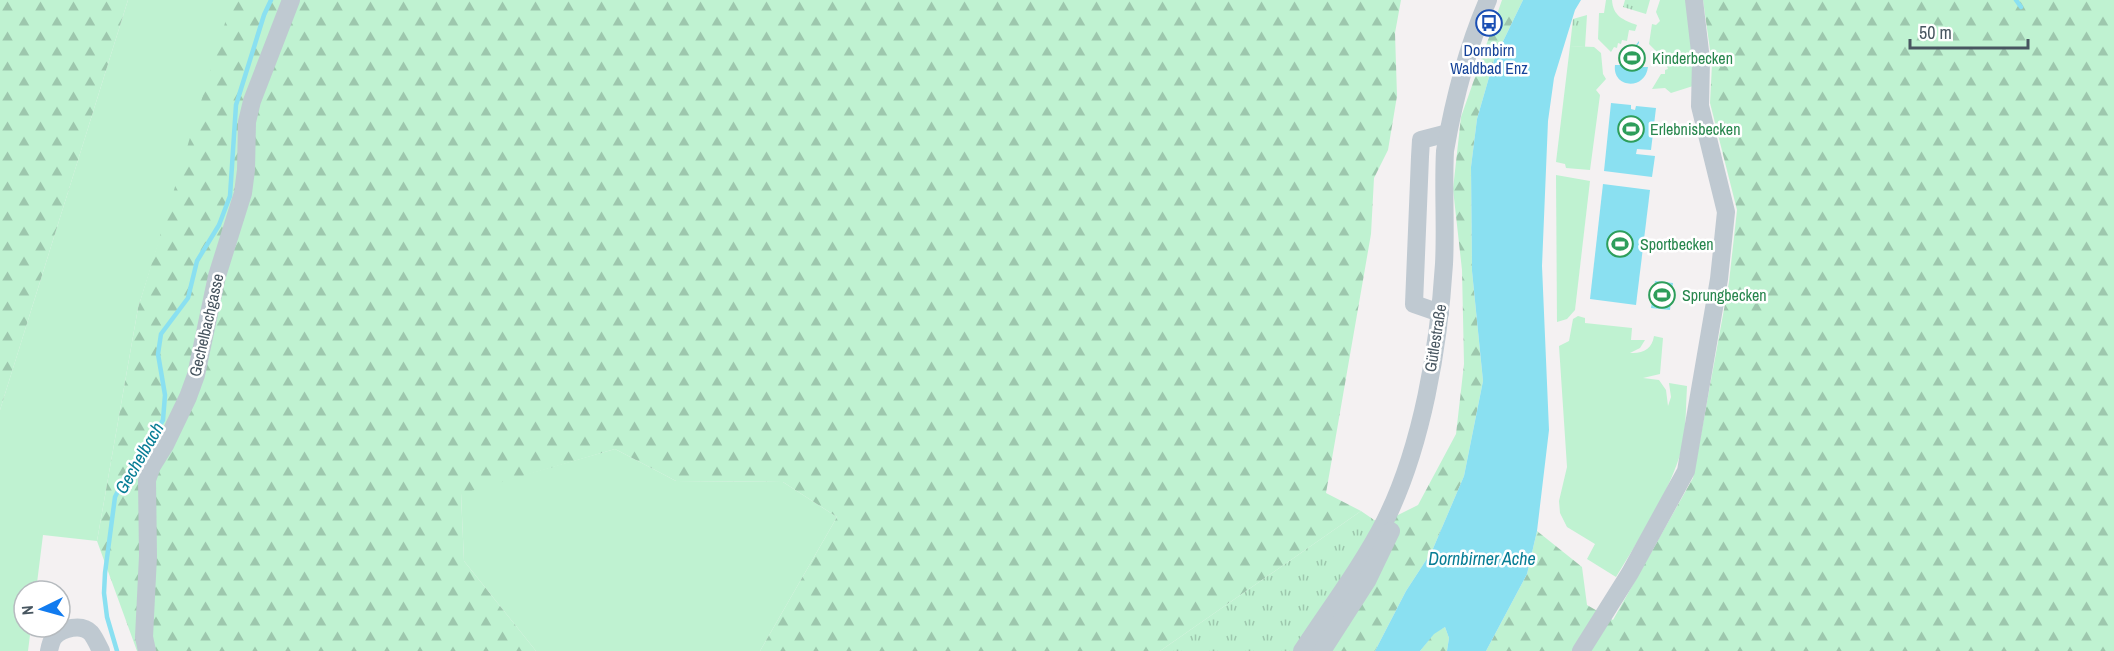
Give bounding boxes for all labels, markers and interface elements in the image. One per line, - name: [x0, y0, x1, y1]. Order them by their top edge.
- bus stop icon: Dornbirn Waldbad Enz: [1474, 8, 1504, 38]
- scale bar: [1910, 12, 2028, 50]
- text: 50 m: [1919, 20, 1952, 45]
- place label: Dornbirn Waldbad Enz: [1450, 39, 1528, 79]
- sports icon: Kinderbecken: [1617, 43, 1647, 73]
- place label: Kinderbecken: [1652, 47, 1733, 69]
- sports icon: Erlebnisbecken: [1616, 114, 1646, 144]
- place label: Erlebnisbecken: [1650, 118, 1740, 140]
- sports icon: Sportbecken: [1605, 229, 1635, 259]
- place label: Sportbecken: [1640, 233, 1714, 255]
- street label: Gechelbachgasse: [183, 271, 229, 379]
- sports icon: Sprungbecken: [1647, 280, 1677, 310]
- place label: Sprungbecken: [1682, 284, 1767, 306]
- street label: Gütlestraße: [1419, 302, 1451, 374]
- water label: Gechelbach: [108, 418, 170, 498]
- water label: Dornbirner Ache: [1428, 546, 1536, 571]
- north arrow: [12, 579, 72, 639]
- text: N: [16, 605, 38, 616]

